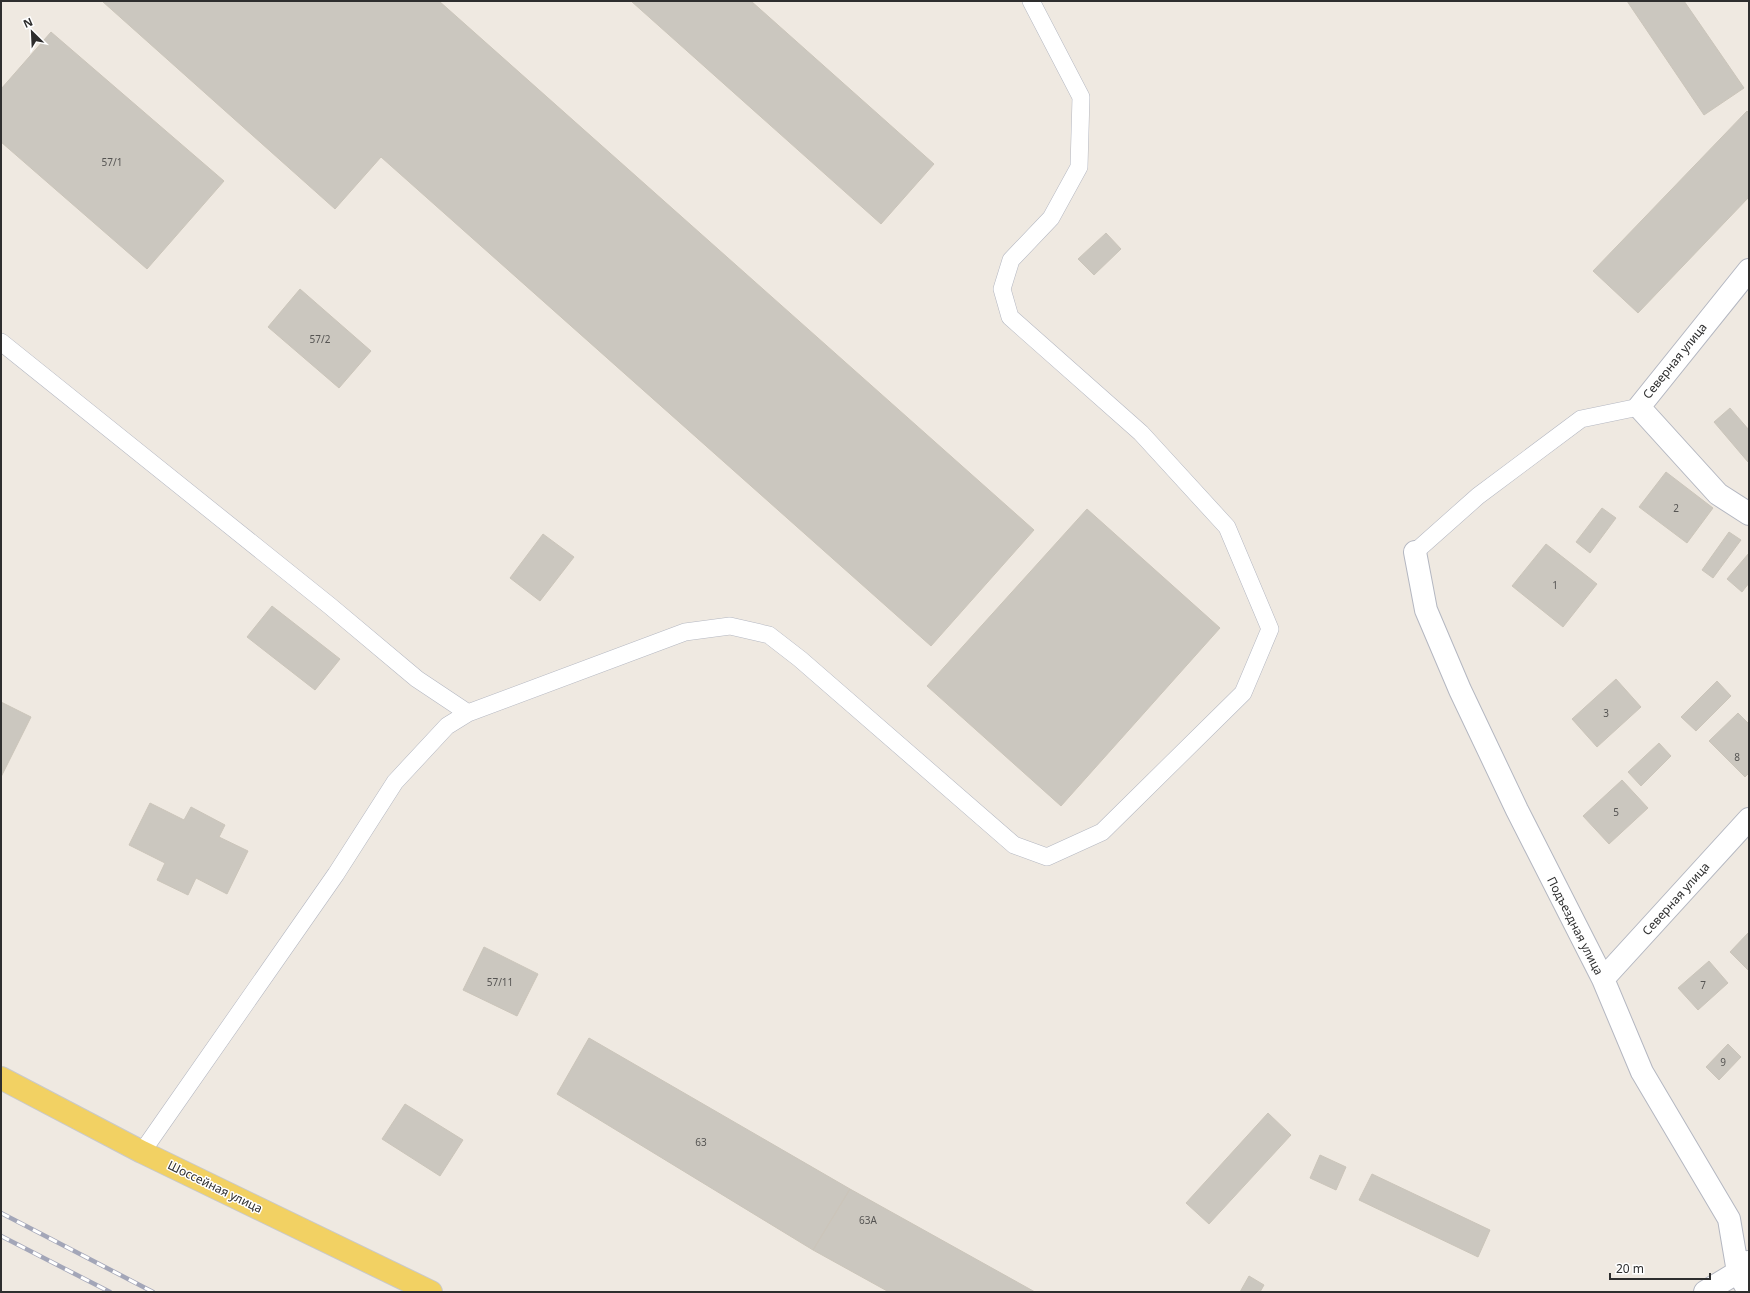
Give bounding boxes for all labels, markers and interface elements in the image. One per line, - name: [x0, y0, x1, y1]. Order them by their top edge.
- north arrow: [12, 12, 52, 52]
- text: N: [21, 14, 35, 31]
- house number: 57/1: [102, 155, 122, 169]
- street label: Северная улица: [1639, 319, 1711, 402]
- house number: 57/2: [310, 332, 331, 346]
- house number: 2: [1673, 501, 1679, 515]
- house number: 1: [1552, 578, 1558, 592]
- house number: 3: [1603, 706, 1609, 720]
- house number: 8: [1734, 750, 1740, 764]
- house number: 5: [1613, 805, 1619, 819]
- street label: Северная улица: [1638, 858, 1713, 939]
- street label: Подъездная улица: [1543, 874, 1608, 978]
- house number: 57/11: [487, 975, 513, 989]
- house number: 7: [1700, 978, 1706, 992]
- house number: 9: [1720, 1055, 1726, 1069]
- house number: 63: [695, 1135, 707, 1149]
- street label: Шоссейная улица: [165, 1156, 265, 1217]
- house number: 63А: [859, 1213, 878, 1227]
- scale bar: [1610, 1255, 1710, 1281]
- text: 20 m: [1616, 1260, 1644, 1277]

